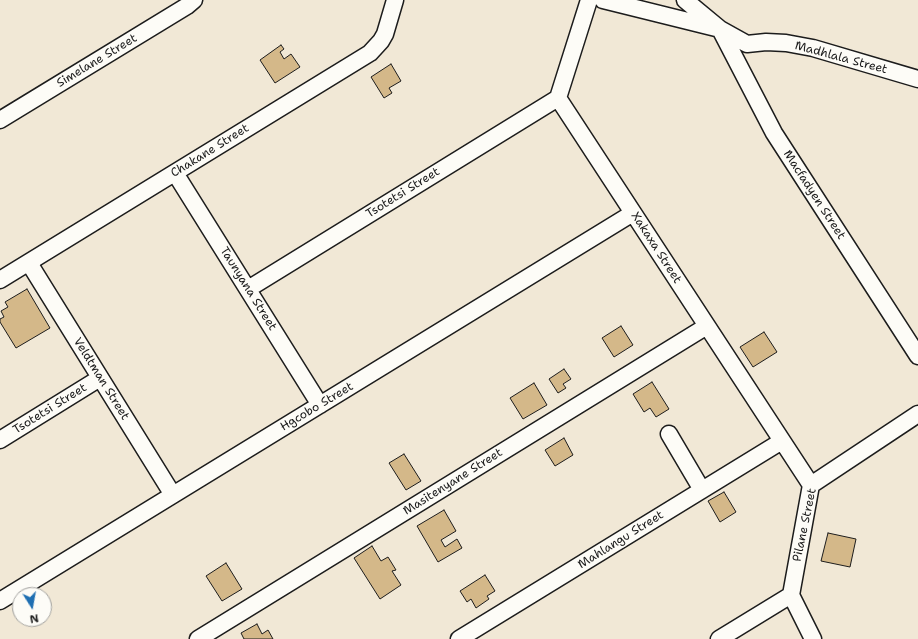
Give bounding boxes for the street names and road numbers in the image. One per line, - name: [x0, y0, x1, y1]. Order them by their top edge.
- street label: Simelane Street: [54, 31, 140, 91]
- street label: Madhlala Street: [793, 39, 889, 77]
- street label: Chakane Street: [168, 121, 252, 181]
- street label: Macfadyen Street: [780, 148, 848, 242]
- street label: Tsotetsi Street: [364, 165, 442, 221]
- street label: Xakaxa Street: [628, 210, 684, 286]
- street label: Taunyana Street: [217, 245, 279, 333]
- street label: Veldtman Street: [70, 335, 132, 423]
- street label: Hgcobo Street: [278, 380, 356, 434]
- street label: Tsotetsi Street: [11, 381, 89, 437]
- street label: Masitenyane Street: [401, 446, 505, 518]
- street label: Pilane Street: [790, 487, 820, 563]
- street label: Mahlangu Street: [576, 508, 666, 572]

